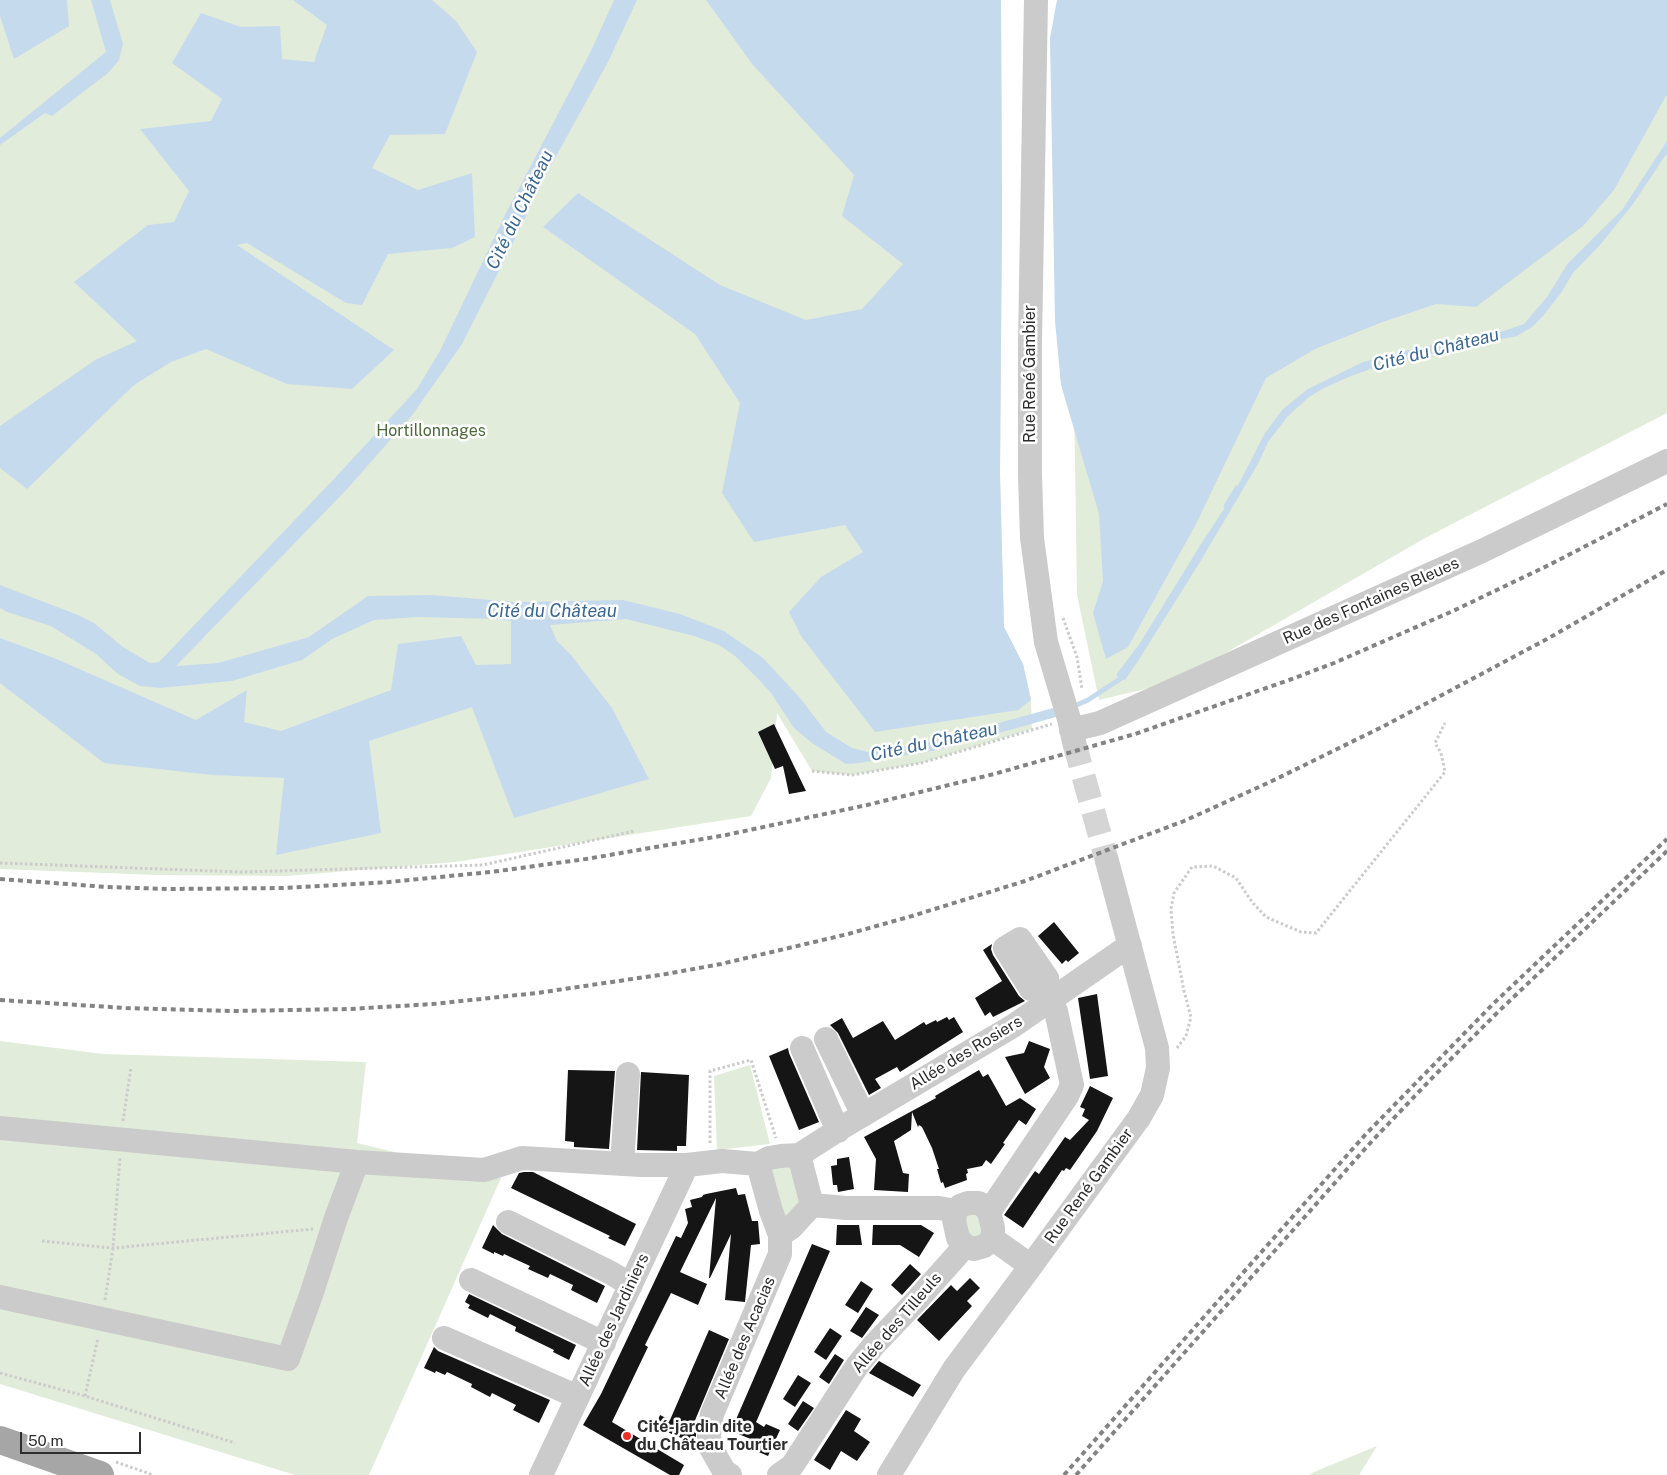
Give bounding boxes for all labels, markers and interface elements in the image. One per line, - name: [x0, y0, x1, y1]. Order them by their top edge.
- water label: Cité du Château: [482, 147, 558, 273]
- street label: Rue René Gambier: [1020, 305, 1040, 443]
- water label: Cité du Château: [1371, 324, 1501, 376]
- park label: Hortillonnages: [376, 421, 486, 441]
- street label: Rue des Fontaines Bleues: [1280, 553, 1462, 649]
- water label: Cité du Château: [487, 600, 617, 622]
- water label: Cité du Château: [868, 718, 1000, 766]
- street label: Allée des Rosiers: [906, 1012, 1026, 1094]
- street label: Rue René Gambier: [1041, 1125, 1137, 1247]
- street label: Allée des Jardiniers: [575, 1250, 653, 1390]
- street label: Allée des Tilleuls: [848, 1269, 946, 1377]
- street label: Allée des Acacias: [711, 1274, 779, 1402]
- place label: Cité-jardin dite du Château Tourtier: [637, 1417, 788, 1455]
- scale bar: [22, 1422, 144, 1454]
- marker: Cité-jardin dite du Château Tourtier: [621, 1430, 633, 1442]
- text: 50 m: [28, 1432, 63, 1449]

